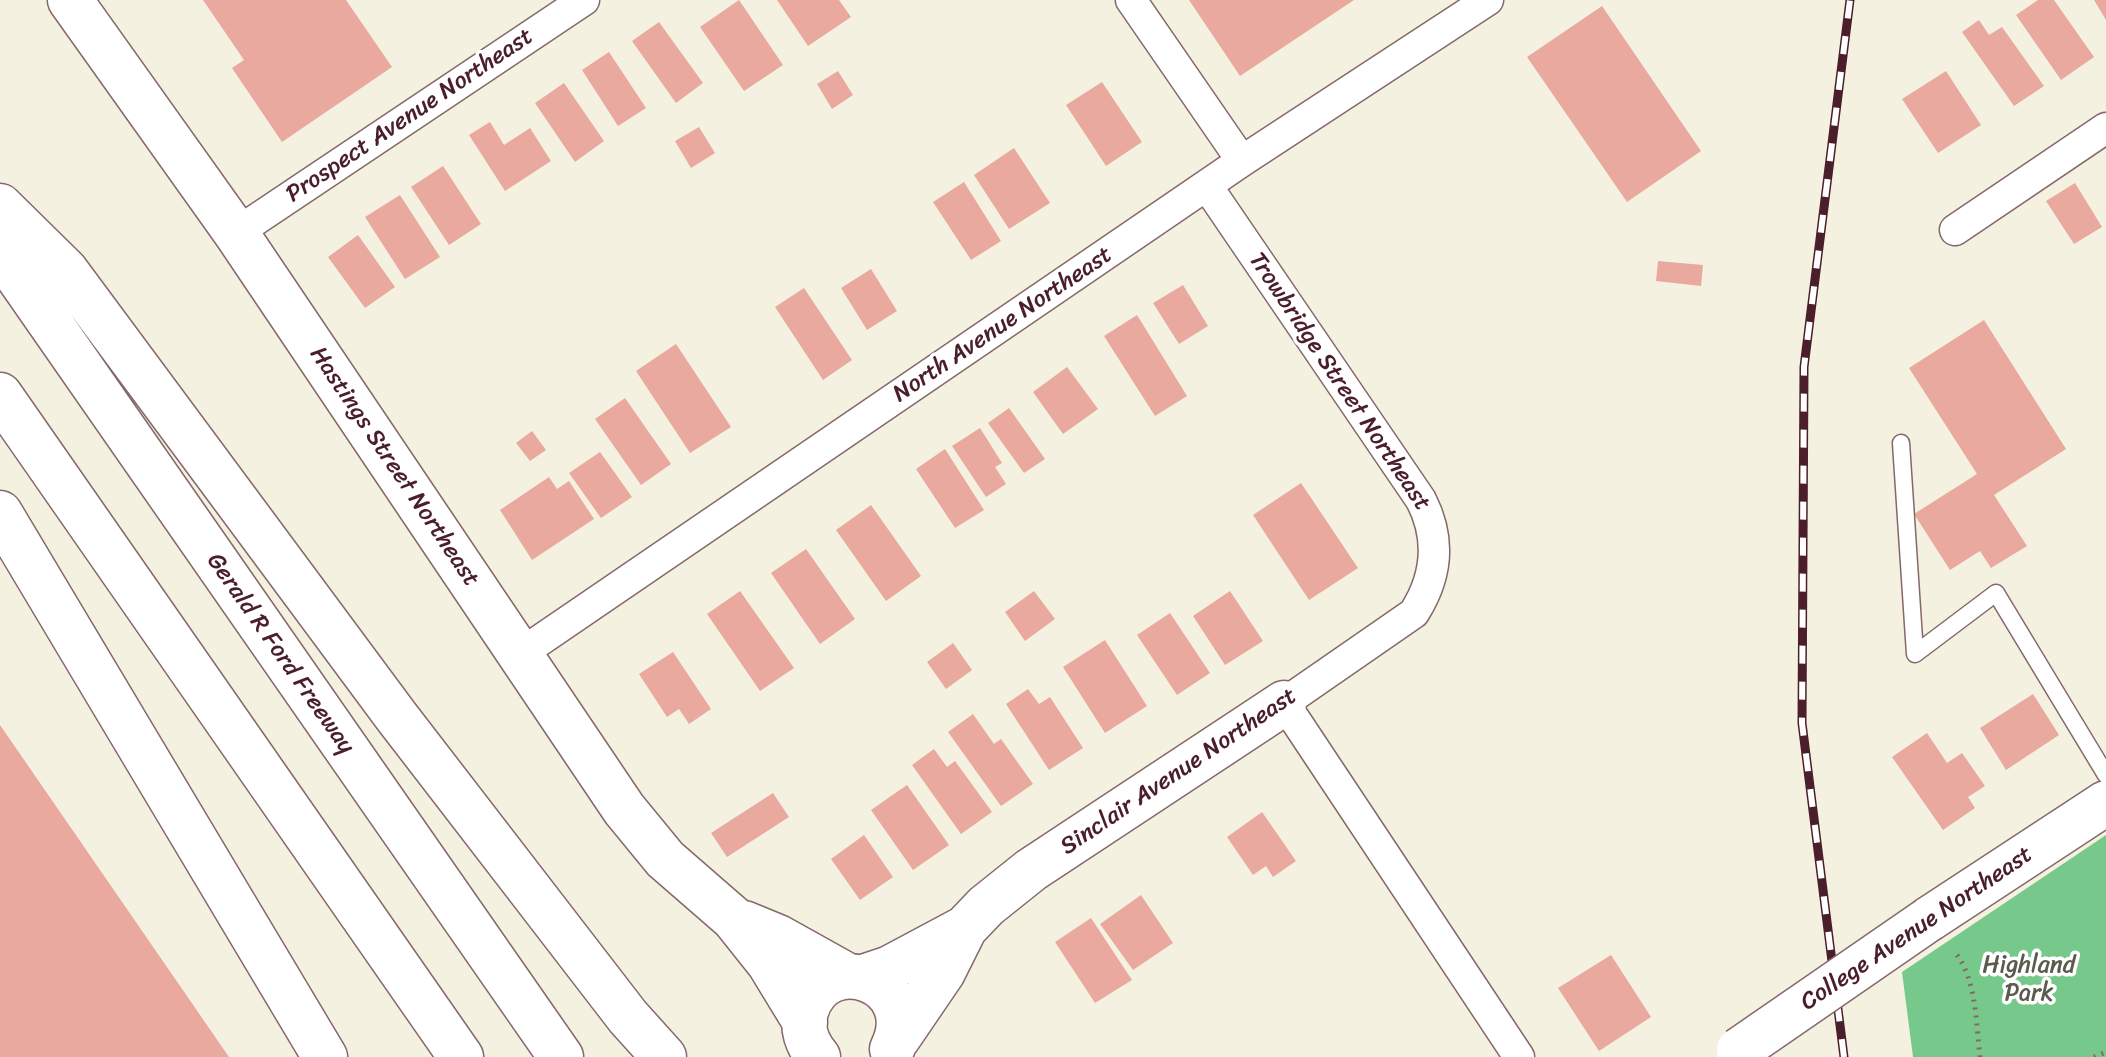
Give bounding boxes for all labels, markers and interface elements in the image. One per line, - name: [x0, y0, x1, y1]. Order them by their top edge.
- street label: Prospect Avenue Northeast: [281, 22, 539, 210]
- street label: North Avenue Northeast: [888, 241, 1118, 409]
- street label: Trowbridge Street Northeast: [1242, 247, 1436, 517]
- street label: Hastings Street Northeast: [303, 342, 485, 592]
- street label: Gerald R Ford Freeway: [200, 548, 360, 760]
- street label: Sinclair Avenue Northeast: [1055, 682, 1303, 862]
- street label: College Avenue Northeast: [1796, 841, 2038, 1017]
- park label: Highland Park: [1983, 952, 2075, 1008]

